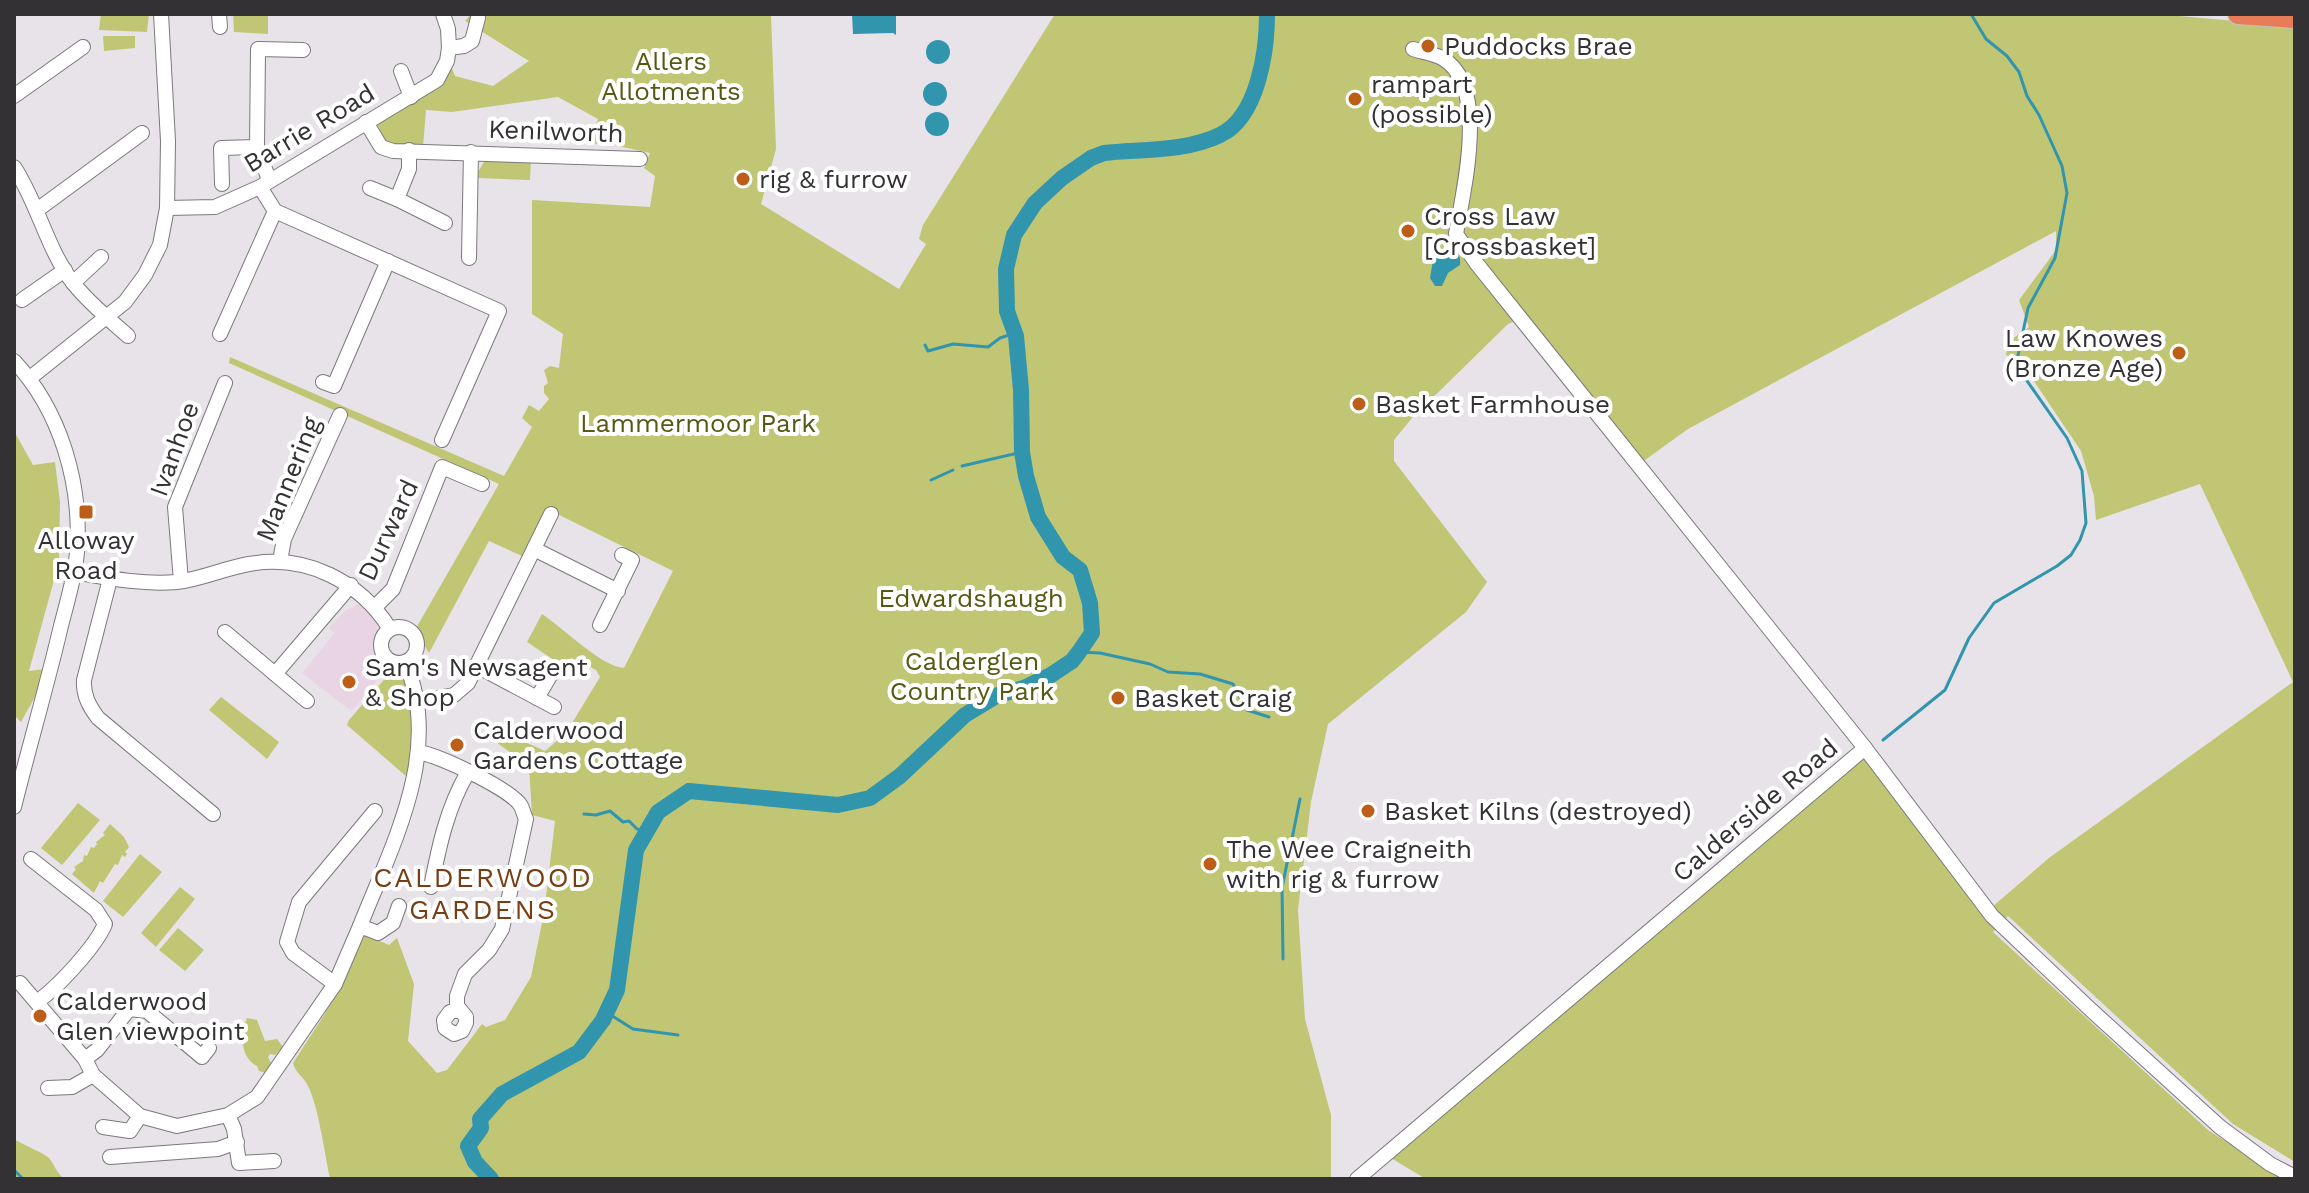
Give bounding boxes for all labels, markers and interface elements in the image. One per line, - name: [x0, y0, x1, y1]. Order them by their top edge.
- place label: Puddocks Brae: [1444, 31, 1633, 61]
- marker: Puddocks Brae: [1419, 37, 1437, 55]
- park label: Allers Allotments: [601, 46, 741, 106]
- place label: rampart (possible): [1371, 69, 1493, 129]
- street label: Barrie Road: [238, 77, 380, 179]
- marker: rampart (possible): [1346, 90, 1364, 108]
- street label: Kenilworth: [488, 114, 624, 148]
- place label: rig & furrow: [759, 164, 908, 194]
- marker: rig & furrow: [734, 170, 752, 188]
- place label: Cross Law [Crossbasket]: [1424, 201, 1596, 261]
- marker: Cross Law [Crossbasket]: [1399, 222, 1417, 240]
- place label: Law Knowes (Bronze Age): [2005, 323, 2163, 383]
- marker: Law Knowes (Bronze Age): [2170, 344, 2188, 362]
- place label: Basket Farmhouse: [1375, 389, 1610, 419]
- marker: Basket Farmhouse: [1350, 395, 1368, 413]
- street label: Ivanhoe: [143, 398, 205, 500]
- park label: Lammermoor Park: [580, 408, 816, 438]
- street label: Mannering: [249, 412, 327, 546]
- street label: Durward: [352, 475, 424, 585]
- marker: Alloway Road: [77, 503, 95, 521]
- place label: Alloway Road: [37, 525, 135, 585]
- park label: Edwardshaugh: [878, 583, 1064, 613]
- park label: Calderglen Country Park: [890, 646, 1054, 706]
- place label: Sam's Newsagent & Shop: [365, 652, 588, 712]
- marker: Sam's Newsagent & Shop: [340, 673, 358, 691]
- place label: Basket Craig: [1134, 683, 1292, 713]
- marker: Basket Craig: [1109, 689, 1127, 707]
- place label: Calderwood Gardens Cottage: [473, 715, 684, 775]
- street label: Calderside Road: [1666, 732, 1844, 888]
- marker: Calderwood Gardens Cottage: [448, 736, 466, 754]
- place label: Basket Kilns (destroyed): [1384, 796, 1692, 826]
- marker: Basket Kilns (destroyed): [1359, 802, 1377, 820]
- place label: The Wee Craigneith with rig & furrow: [1226, 834, 1472, 894]
- marker: The Wee Craigneith with rig & furrow: [1201, 855, 1219, 873]
- district label: CALDERWOOD GARDENS: [373, 861, 593, 926]
- place label: Calderwood Glen viewpoint: [56, 986, 245, 1046]
- marker: Calderwood Glen viewpoint: [31, 1007, 49, 1025]

